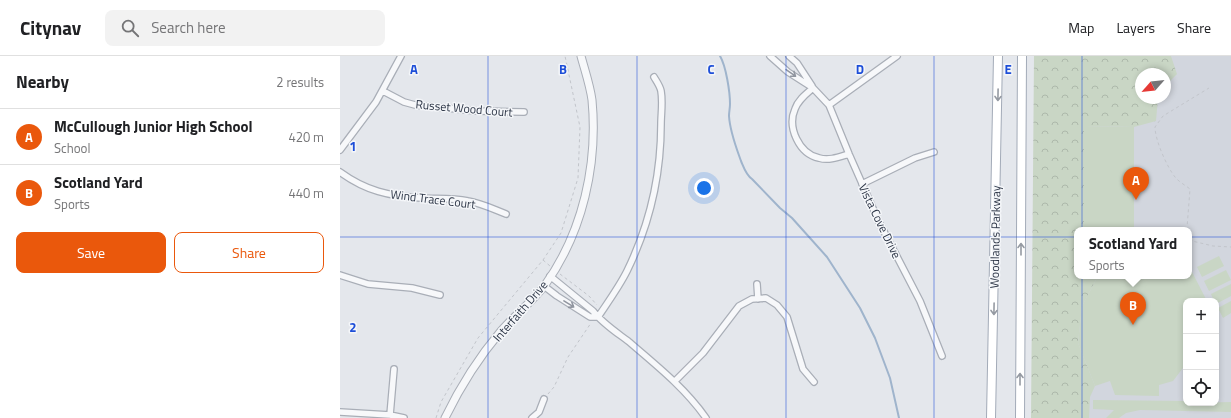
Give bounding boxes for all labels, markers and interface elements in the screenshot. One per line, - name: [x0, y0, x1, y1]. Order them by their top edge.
- search box: [105, 10, 385, 46]
- text: Citynav: [20, 13, 81, 42]
- text: Search here: [151, 16, 226, 39]
- icon: search: [119, 17, 141, 39]
- text: Map: [1068, 17, 1094, 38]
- text: Layers: [1116, 17, 1155, 38]
- text: Share: [1177, 17, 1211, 38]
- text: A: [410, 59, 418, 79]
- text: B: [559, 59, 567, 79]
- text: C: [707, 59, 715, 79]
- text: D: [856, 59, 864, 79]
- text: E: [1004, 59, 1012, 79]
- north arrow: [1135, 68, 1171, 104]
- text: Nearby: [16, 69, 69, 95]
- one-way arrow: [785, 69, 796, 77]
- text: 2 results: [276, 72, 324, 92]
- one-way arrow: [994, 88, 1001, 101]
- street label: Russet Wood Court: [415, 94, 514, 122]
- text: McCullough Junior High School: [54, 115, 252, 138]
- text: A: [25, 127, 33, 147]
- text: 420 m: [288, 127, 324, 147]
- text: 1: [349, 136, 357, 156]
- text: School: [54, 138, 90, 158]
- pin: A: [1123, 167, 1149, 200]
- text: Scotland Yard: [54, 171, 143, 194]
- your location: [694, 178, 714, 198]
- street label: Vista Cove Drive: [854, 180, 906, 262]
- text: B: [25, 183, 33, 203]
- text: 440 m: [288, 183, 324, 203]
- street label: Wind Trace Court: [389, 184, 477, 214]
- street label: Woodlands Parkway: [985, 185, 1005, 289]
- text: Sports: [54, 194, 90, 214]
- popup: [1074, 227, 1192, 279]
- button: Save: [16, 232, 166, 273]
- button: Share: [174, 232, 324, 273]
- text: Scotland Yard: [1089, 232, 1177, 255]
- one-way arrow: [1017, 243, 1025, 256]
- text: Sports: [1089, 255, 1125, 275]
- street label: Interfaith Drive: [488, 276, 552, 346]
- pin: B: [1120, 292, 1146, 325]
- map controls: [1183, 298, 1219, 406]
- button: +: [1183, 298, 1219, 334]
- one-way arrow: [563, 301, 575, 309]
- one-way arrow: [990, 302, 997, 315]
- text: 2: [349, 317, 357, 337]
- button: −: [1183, 334, 1219, 370]
- button: locate: [1183, 370, 1219, 406]
- one-way arrow: [1017, 373, 1024, 386]

